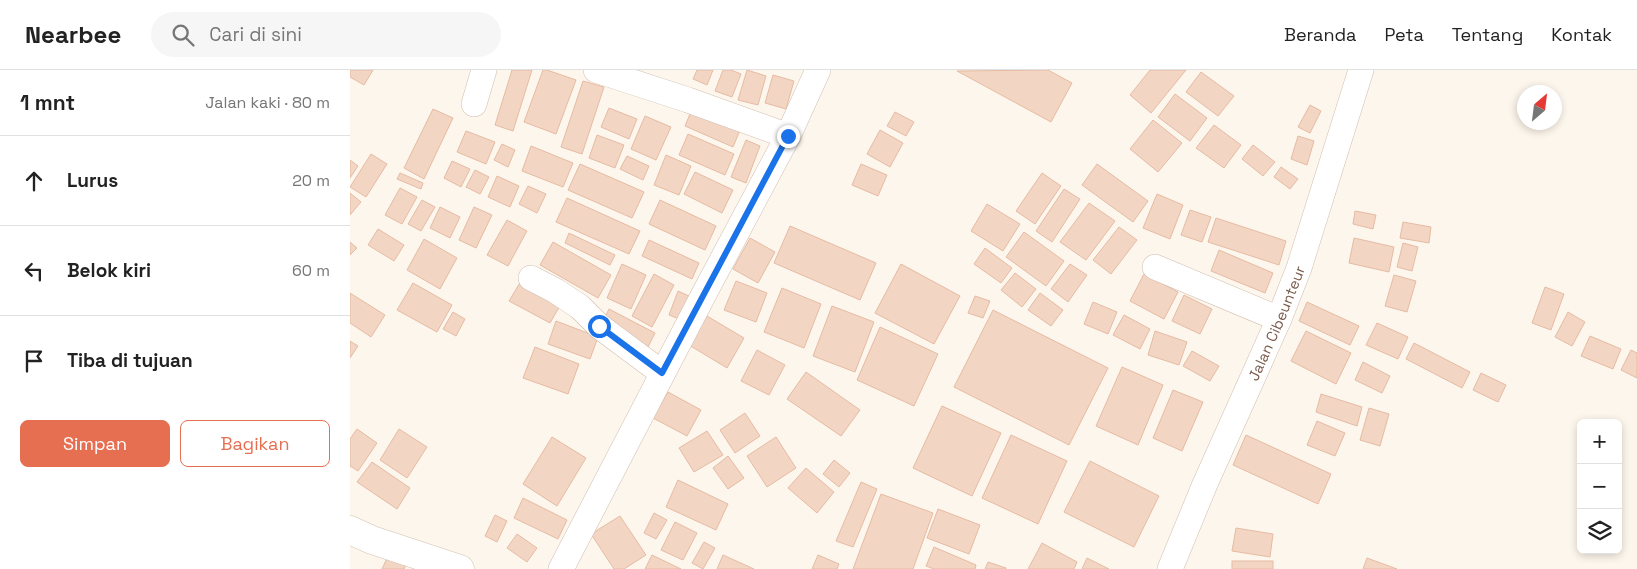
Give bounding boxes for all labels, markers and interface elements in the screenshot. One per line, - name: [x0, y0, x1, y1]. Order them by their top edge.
- search box: [151, 12, 501, 57]
- text: Nearbee: [25, 19, 121, 50]
- icon: search: [169, 21, 197, 49]
- text: Cari di sini: [209, 22, 302, 47]
- text: Beranda: [1284, 23, 1356, 46]
- text: Peta: [1384, 23, 1424, 46]
- text: Tentang: [1452, 23, 1523, 46]
- text: Kontak: [1551, 23, 1612, 46]
- north arrow: [1517, 85, 1562, 130]
- text: 1 mnt: [20, 89, 75, 116]
- text: Jalan kaki · 80 m: [205, 92, 330, 113]
- route end: [777, 125, 800, 148]
- icon: ahead: [20, 167, 48, 195]
- text: Lurus: [67, 168, 118, 193]
- text: 20 m: [292, 170, 330, 191]
- icon: left: [20, 257, 48, 285]
- text: Belok kiri: [67, 258, 151, 283]
- text: 60 m: [292, 260, 330, 281]
- street label: Jalan Cibeunteur: [1243, 262, 1309, 383]
- route start: [588, 315, 611, 338]
- icon: arrive: [20, 347, 48, 375]
- text: Tiba di tujuan: [67, 348, 193, 373]
- map controls: [1577, 419, 1622, 554]
- button: +: [1577, 419, 1622, 464]
- button: Simpan: [20, 420, 170, 467]
- button: Bagikan: [180, 420, 330, 467]
- button: −: [1577, 464, 1622, 509]
- button: layers: [1577, 509, 1622, 554]

